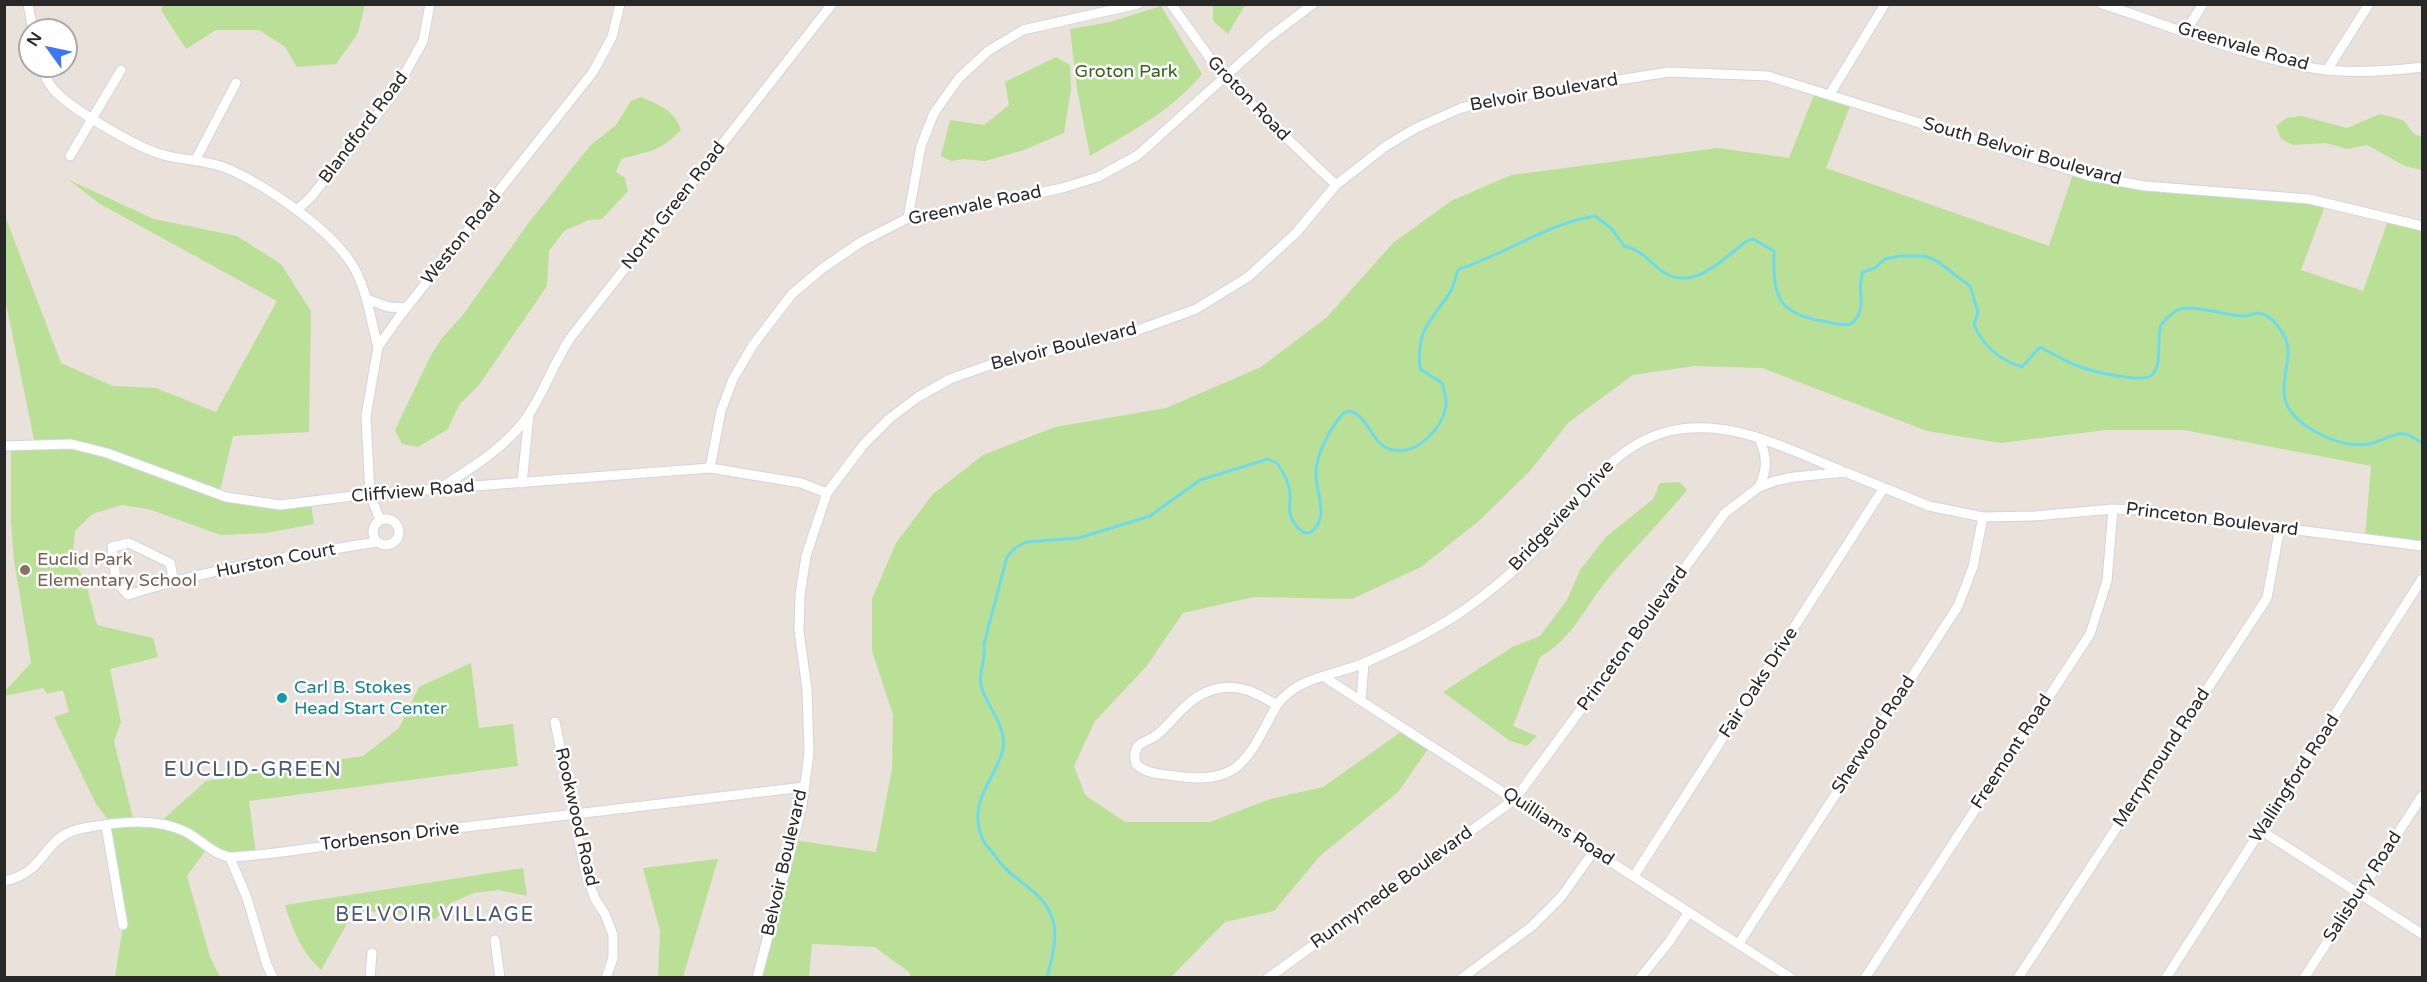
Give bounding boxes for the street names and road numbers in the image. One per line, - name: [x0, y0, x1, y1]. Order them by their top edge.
- street label: Greenvale Road: [2175, 18, 2311, 76]
- street label: Groton Road: [1202, 52, 1294, 146]
- street label: Blandford Road: [315, 68, 413, 188]
- street label: Belvoir Boulevard: [1468, 69, 1620, 117]
- street label: South Belvoir Boulevard: [1920, 113, 2124, 191]
- street label: North Green Road: [617, 138, 731, 274]
- street label: Greenvale Road: [906, 181, 1044, 231]
- street label: Weston Road: [418, 187, 506, 289]
- street label: Belvoir Boulevard: [989, 318, 1139, 376]
- street label: Bridgeview Drive: [1505, 456, 1619, 576]
- street label: Cliffview Road: [350, 476, 476, 508]
- street label: Princeton Boulevard: [2124, 499, 2300, 541]
- street label: Hurston Court: [215, 539, 337, 583]
- street label: Princeton Boulevard: [1573, 562, 1693, 716]
- street label: Fair Oaks Drive: [1715, 624, 1803, 742]
- street label: Sherwood Road: [1828, 672, 1920, 798]
- street label: Merrymound Road: [2109, 684, 2215, 832]
- street label: Freemont Road: [1967, 691, 2057, 813]
- street label: Wallingford Road: [2245, 711, 2345, 847]
- street label: Rookwood Road: [550, 745, 602, 889]
- street label: Quilliams Road: [1498, 783, 1618, 871]
- street label: Belvoir Boulevard: [758, 788, 812, 938]
- street label: Torbenson Drive: [319, 818, 461, 856]
- street label: Runnymede Boulevard: [1307, 822, 1477, 954]
- street label: Salisbury Road: [2319, 828, 2407, 946]

